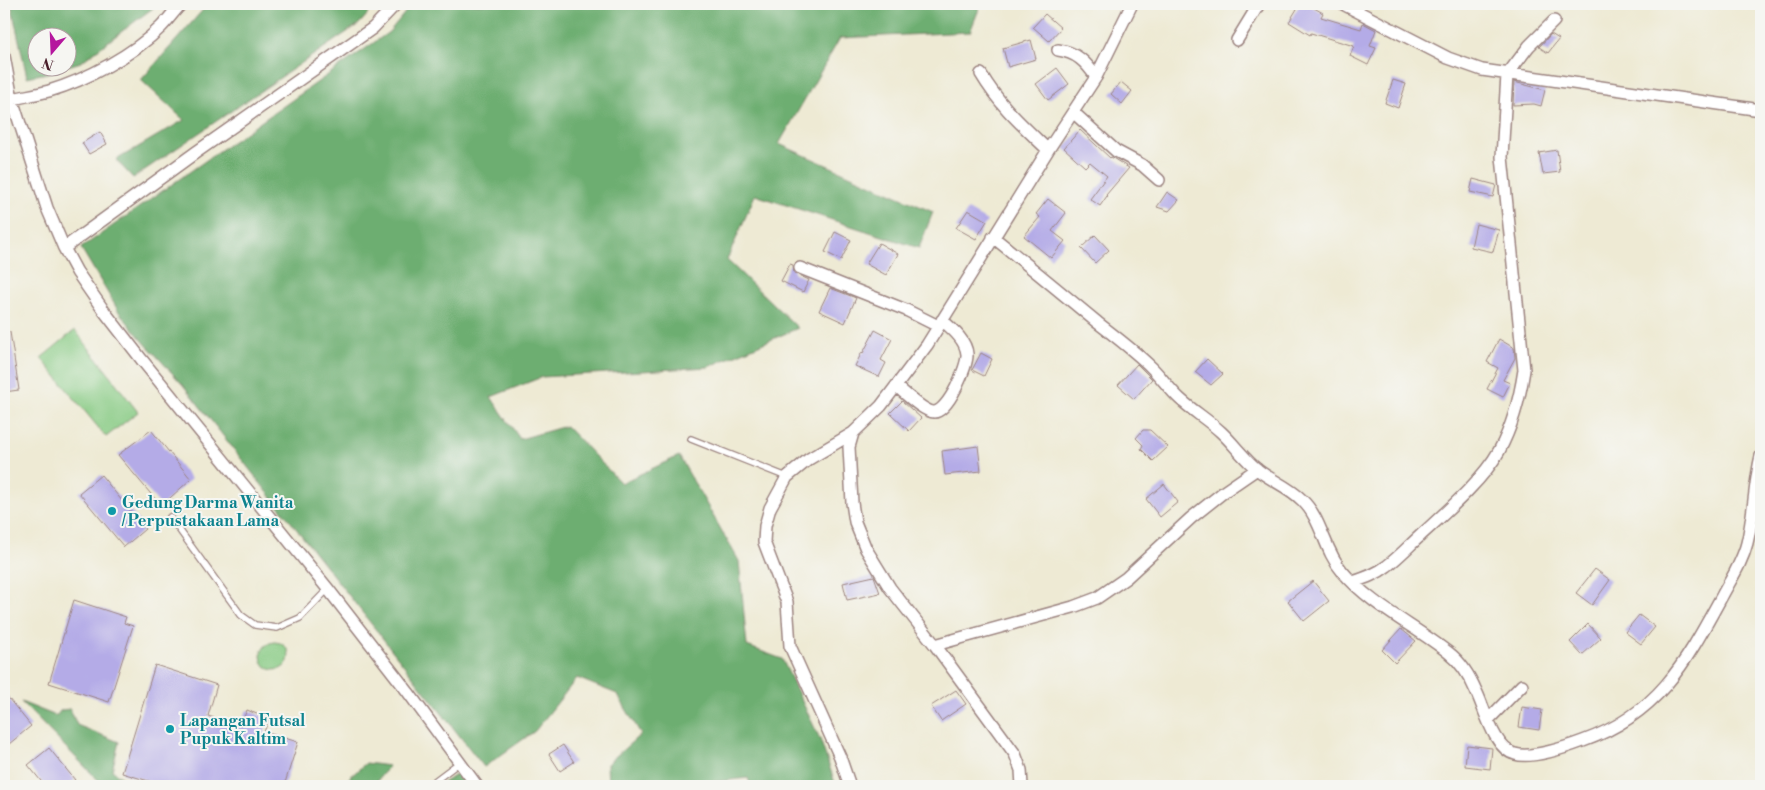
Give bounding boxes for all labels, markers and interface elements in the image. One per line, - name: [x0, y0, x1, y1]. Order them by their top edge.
- north arrow: [28, 28, 78, 78]
- text: N: [40, 53, 56, 74]
- place label: Gedung Darma Wanita / Perpustakaan Lama: [121, 493, 294, 531]
- marker: Gedung Darma Wanita / Perpustakaan Lama: [106, 505, 118, 517]
- place label: Lapangan Futsal Pupuk Kaltim: [180, 711, 306, 749]
- marker: Lapangan Futsal Pupuk Kaltim: [164, 723, 176, 735]

